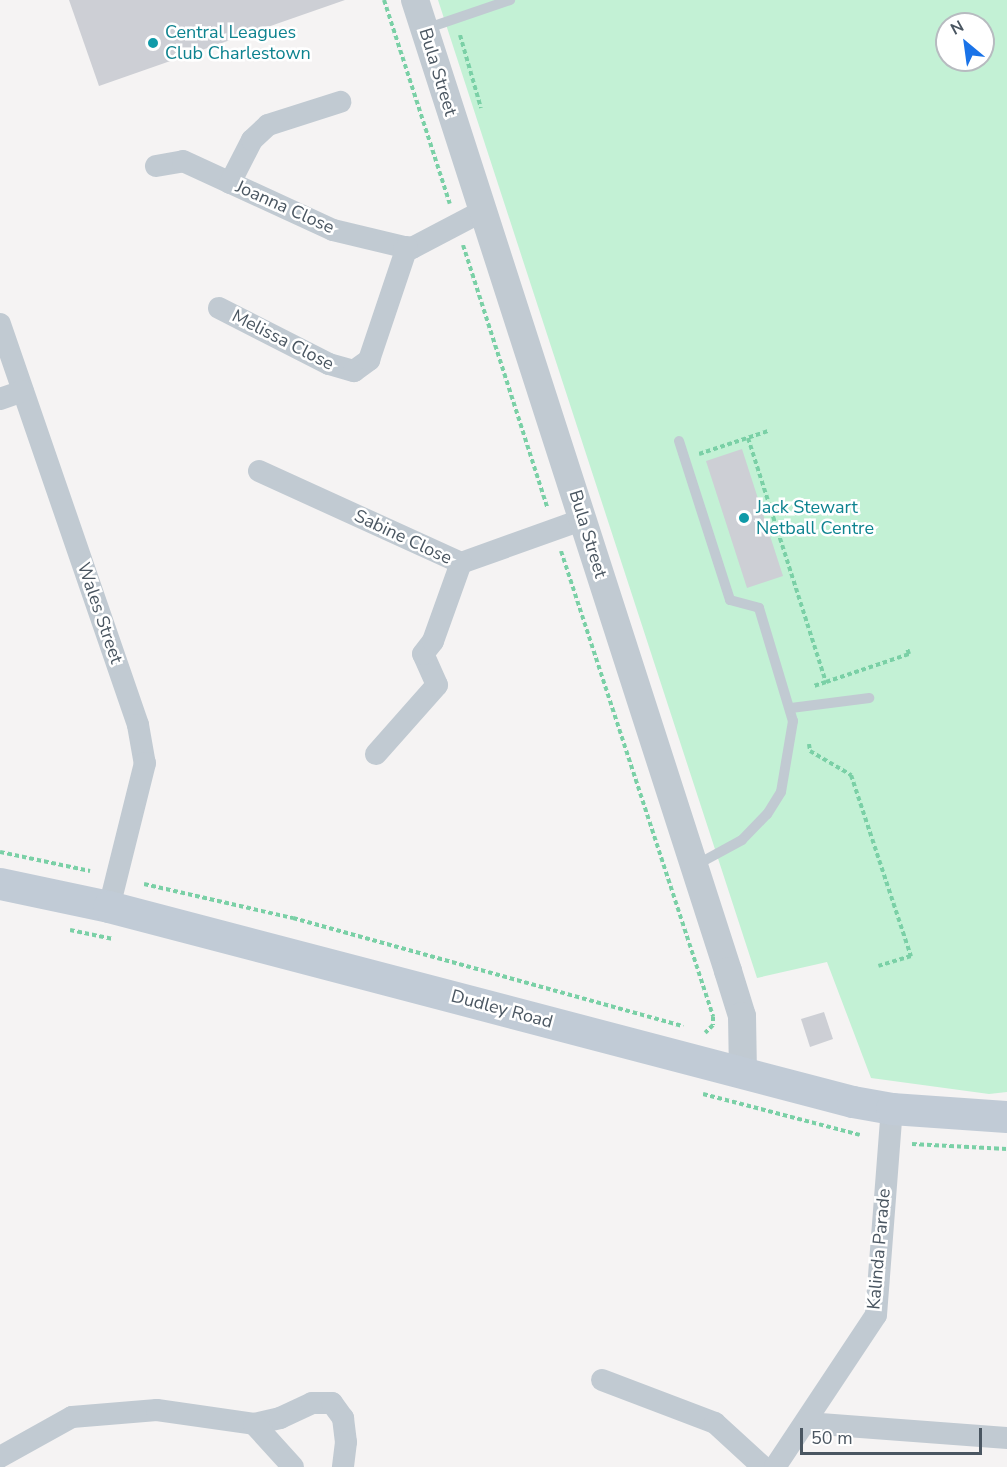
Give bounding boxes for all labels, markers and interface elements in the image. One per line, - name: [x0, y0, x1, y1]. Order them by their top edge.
- north arrow: [935, 12, 995, 72]
- text: N: [947, 15, 968, 41]
- place label: Central Leagues Club Charlestown: [165, 22, 311, 64]
- street label: Bula Street: [414, 25, 462, 119]
- marker: Central Leagues Club Charlestown: [146, 36, 160, 50]
- street label: Joanna Close: [232, 176, 338, 238]
- street label: Melissa Close: [228, 305, 338, 375]
- street label: Bula Street: [564, 487, 612, 581]
- place label: Jack Stewart Netball Centre: [756, 497, 874, 540]
- street label: Sabine Close: [351, 505, 455, 569]
- marker: Jack Stewart Netball Centre: [737, 511, 751, 525]
- street label: Wales Street: [73, 560, 127, 666]
- street label: Dudley Road: [449, 985, 555, 1033]
- street label: Kalinda Parade: [863, 1187, 895, 1311]
- scale bar: [803, 1416, 984, 1454]
- text: 50 m: [811, 1426, 853, 1450]

